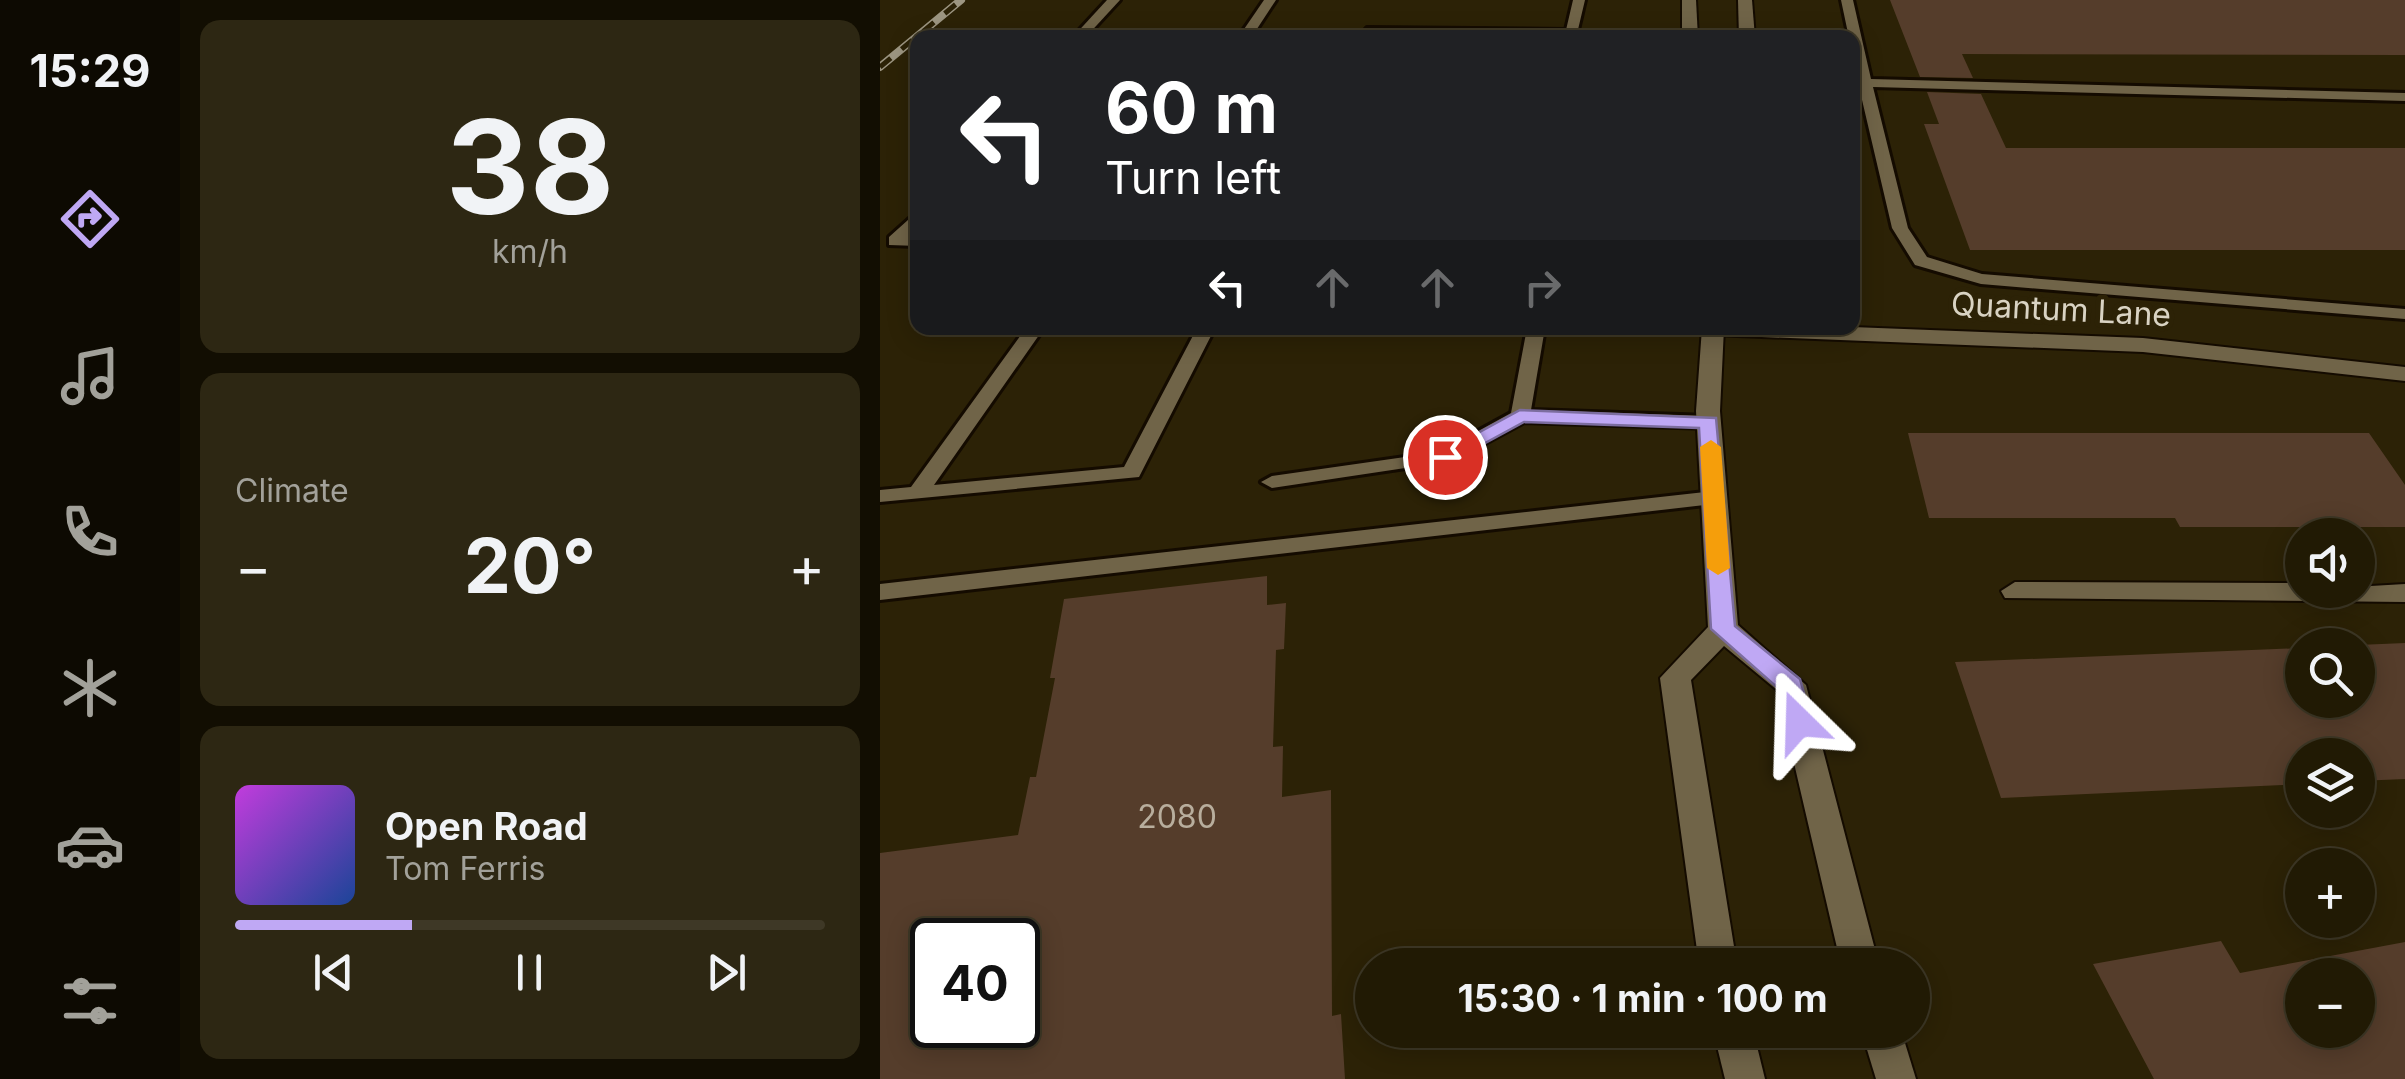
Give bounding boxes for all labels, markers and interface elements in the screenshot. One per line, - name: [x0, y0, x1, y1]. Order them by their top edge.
- text: 15:29: [30, 43, 150, 98]
- text: 60 m: [1105, 65, 1278, 150]
- icon: left: [940, 70, 1070, 200]
- text: 38: [446, 88, 614, 245]
- text: Turn left: [1105, 150, 1281, 205]
- icon: directions: [55, 184, 125, 254]
- text: km/h: [492, 232, 568, 271]
- icon: left: [1200, 260, 1255, 315]
- icon: ahead: [1305, 260, 1360, 315]
- icon: ahead: [1410, 260, 1465, 315]
- icon: right: [1515, 260, 1570, 315]
- street label: Quantum Lane: [1950, 284, 2172, 334]
- icon: music: [55, 341, 125, 411]
- pin: [1403, 415, 1488, 500]
- icon: arrive: [1418, 430, 1473, 485]
- text: Climate: [235, 471, 349, 510]
- icon: phone: [55, 497, 125, 567]
- map controls: [2285, 518, 2375, 1048]
- button: sound: [2285, 518, 2375, 608]
- text: 20°: [464, 520, 596, 611]
- text: −: [235, 534, 271, 600]
- text: +: [789, 534, 825, 600]
- button: search: [2285, 628, 2375, 718]
- icon: climate: [55, 653, 125, 723]
- position arrow: [1747, 670, 1851, 774]
- button: layers: [2285, 738, 2375, 828]
- house number: 2080: [1137, 797, 1217, 836]
- text: Open Road: [385, 803, 588, 849]
- icon: car: [55, 810, 125, 880]
- button: +: [2285, 848, 2375, 938]
- text: Tom Ferris: [385, 849, 545, 888]
- speed limit sign: 40: [910, 918, 1040, 1048]
- icon: previous: [306, 945, 361, 1000]
- icon: pause: [502, 945, 557, 1000]
- icon: next: [699, 945, 754, 1000]
- button: −: [2285, 958, 2375, 1048]
- icon: filters: [55, 966, 125, 1036]
- text: 15:30 · 1 min · 100 m: [1457, 975, 1828, 1021]

